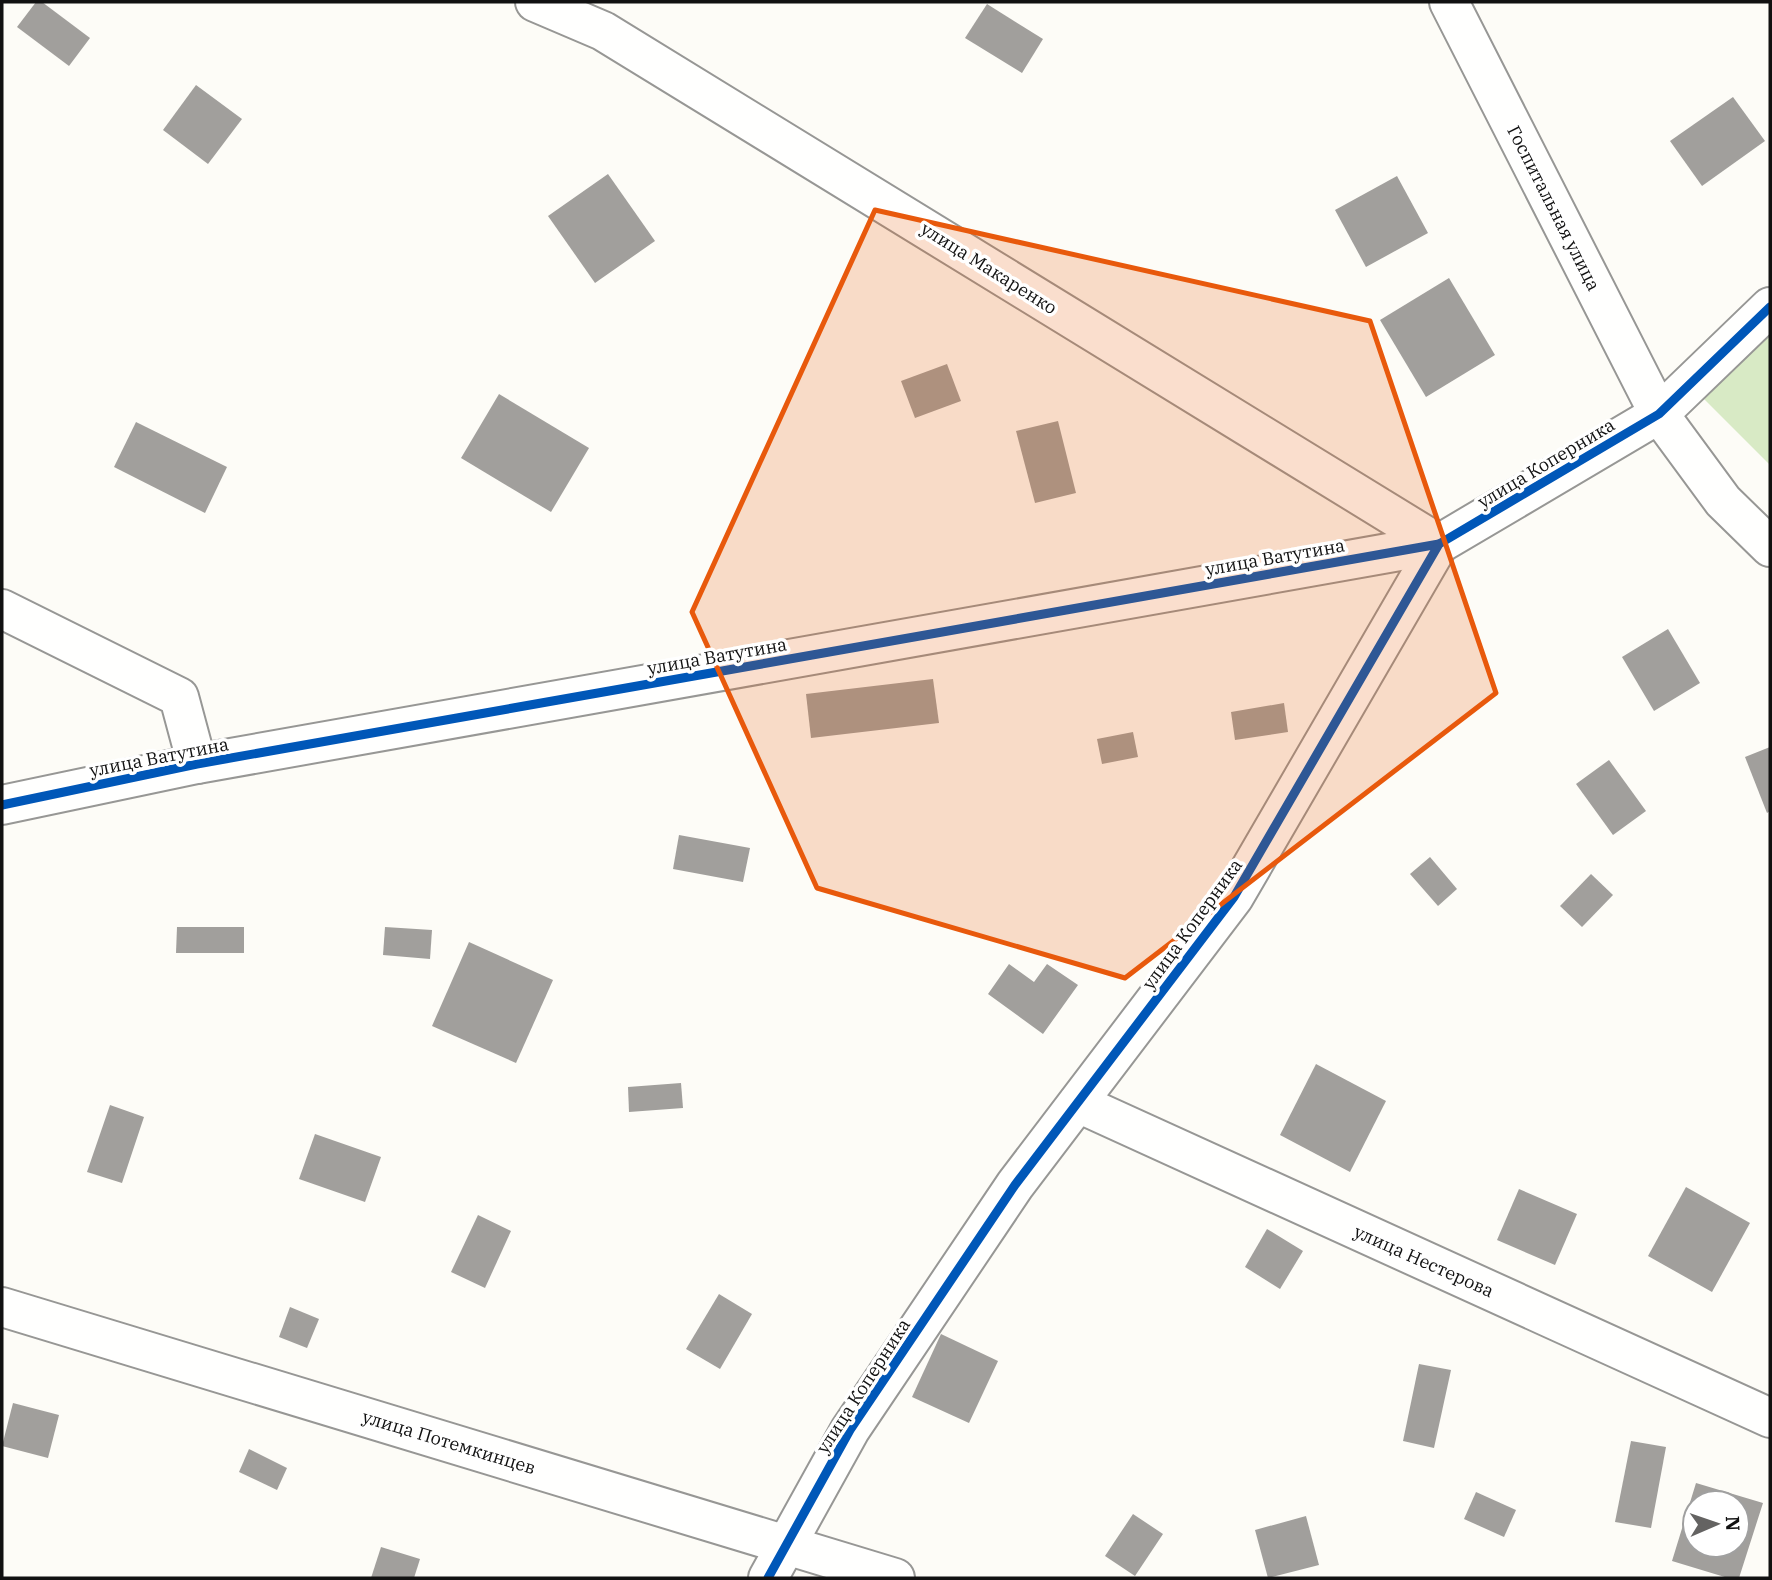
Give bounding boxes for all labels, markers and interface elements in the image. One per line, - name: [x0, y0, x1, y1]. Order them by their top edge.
- street label: Госпитальная улица: [1502, 122, 1606, 295]
- street label: улица Макаренко: [917, 217, 1061, 319]
- street label: улица Коперника: [1473, 413, 1619, 513]
- street label: улица Ватутина: [1203, 533, 1347, 581]
- street label: улица Ватутина: [645, 632, 789, 680]
- street label: улица Ватутина: [87, 732, 231, 782]
- street label: улица Коперника: [1137, 854, 1247, 994]
- street label: улица Нестерова: [1350, 1220, 1498, 1302]
- street label: улица Коперника: [811, 1314, 915, 1458]
- street label: улица Потемкинцев: [360, 1405, 538, 1479]
- north arrow: [1681, 1489, 1751, 1559]
- text: N: [1721, 1515, 1745, 1531]

